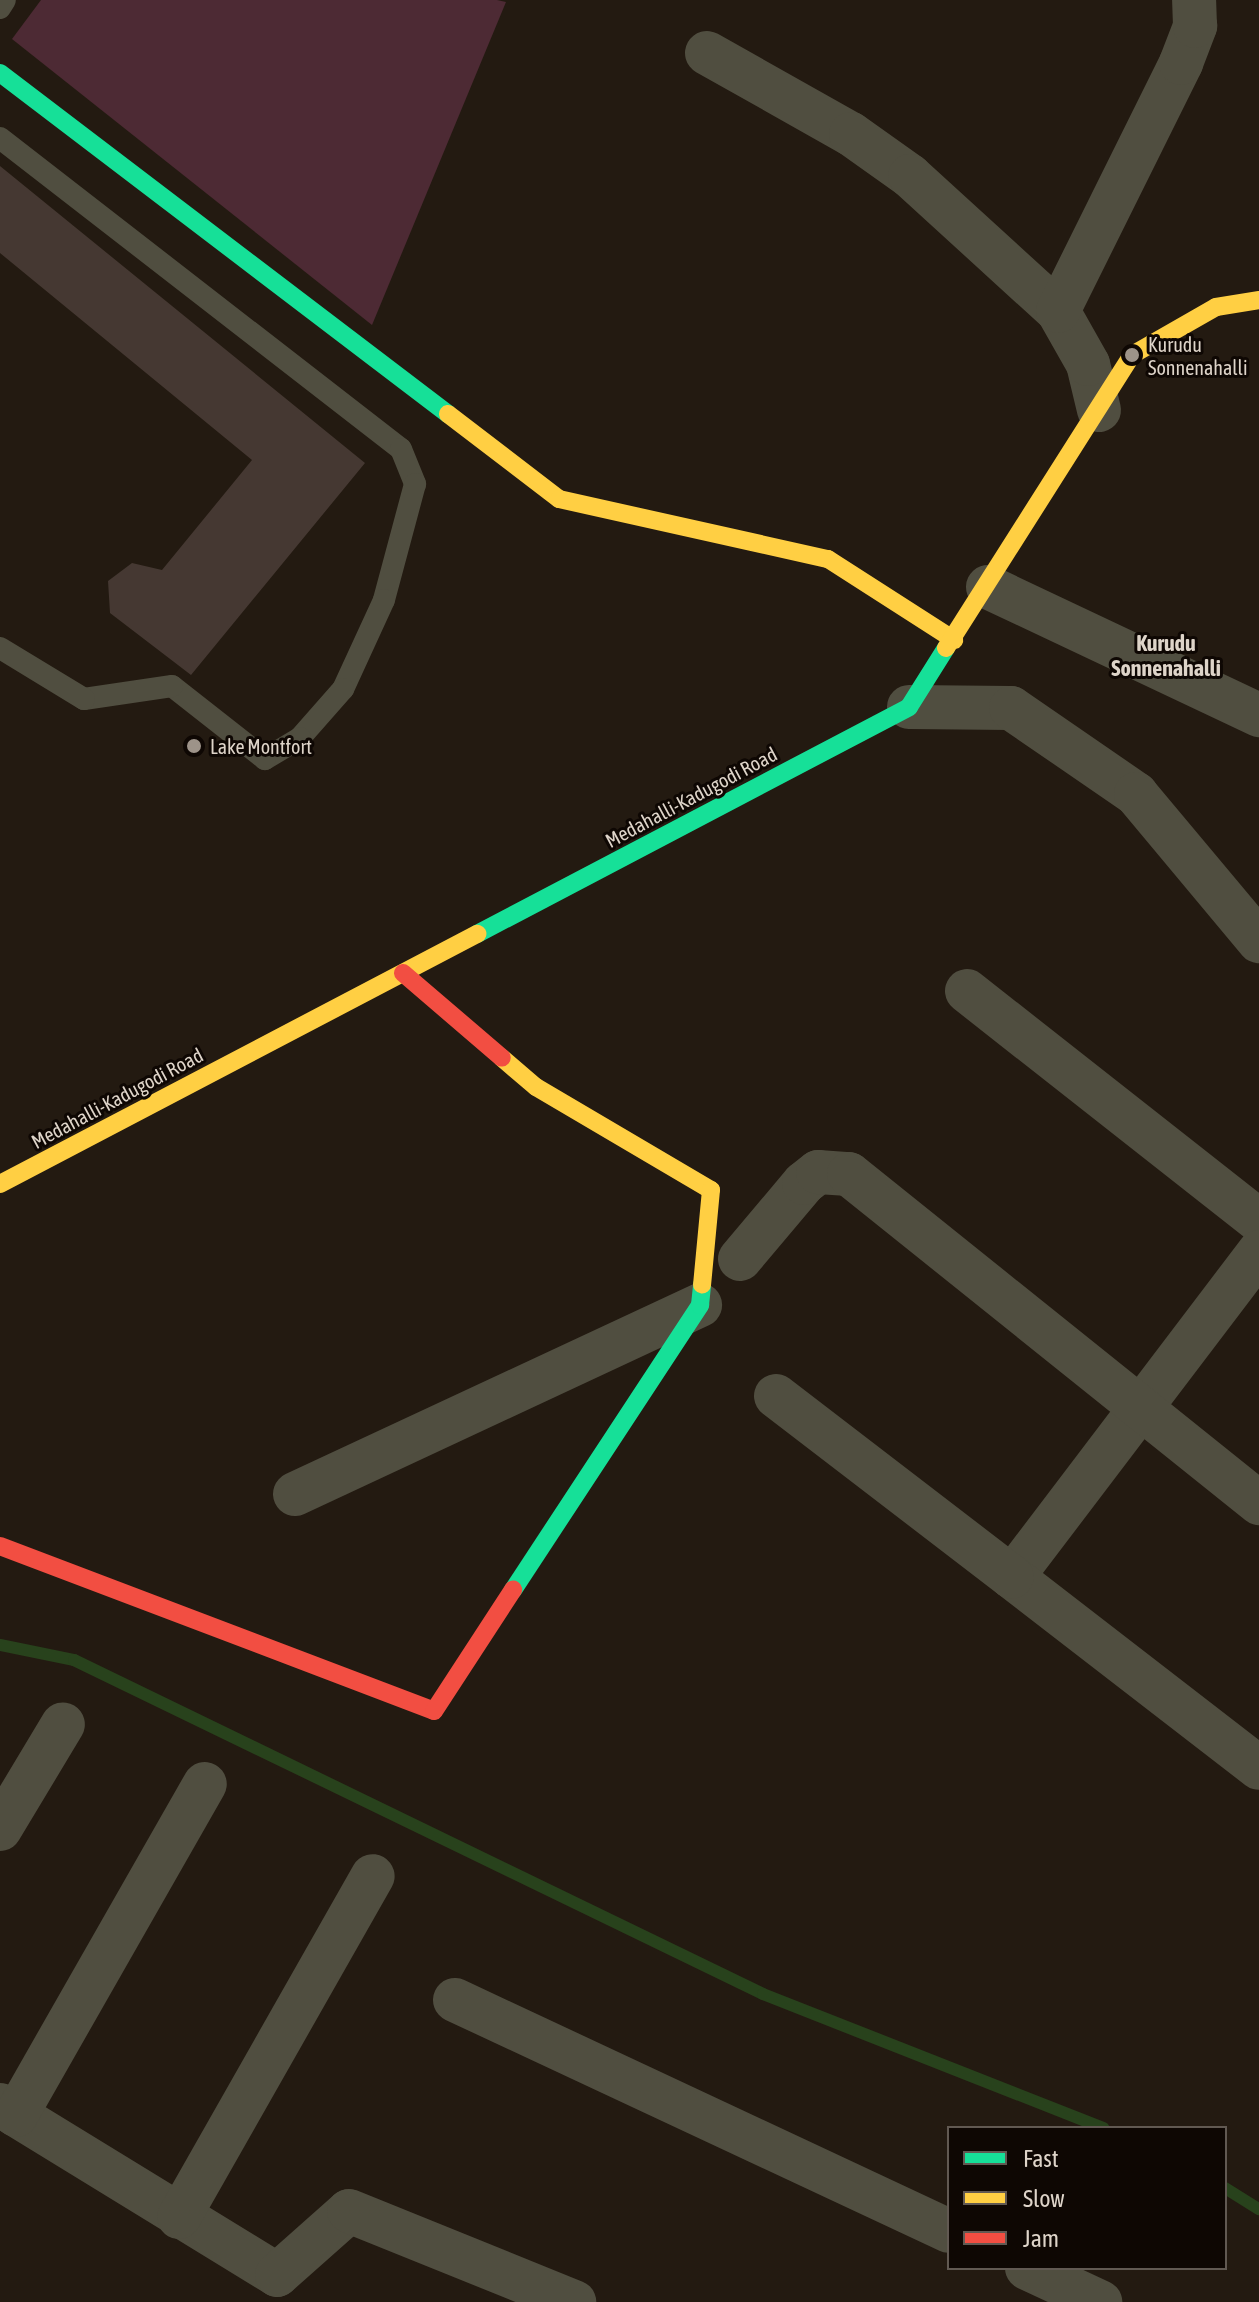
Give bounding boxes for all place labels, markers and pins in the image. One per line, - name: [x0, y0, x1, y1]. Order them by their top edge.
- place label: Kurudu Sonnenahalli: [1148, 332, 1247, 379]
- marker: Kurudu Sonnenahalli: [1123, 346, 1141, 364]
- place label: Lake Montfort: [210, 734, 312, 758]
- marker: Lake Montfort: [185, 737, 203, 755]

